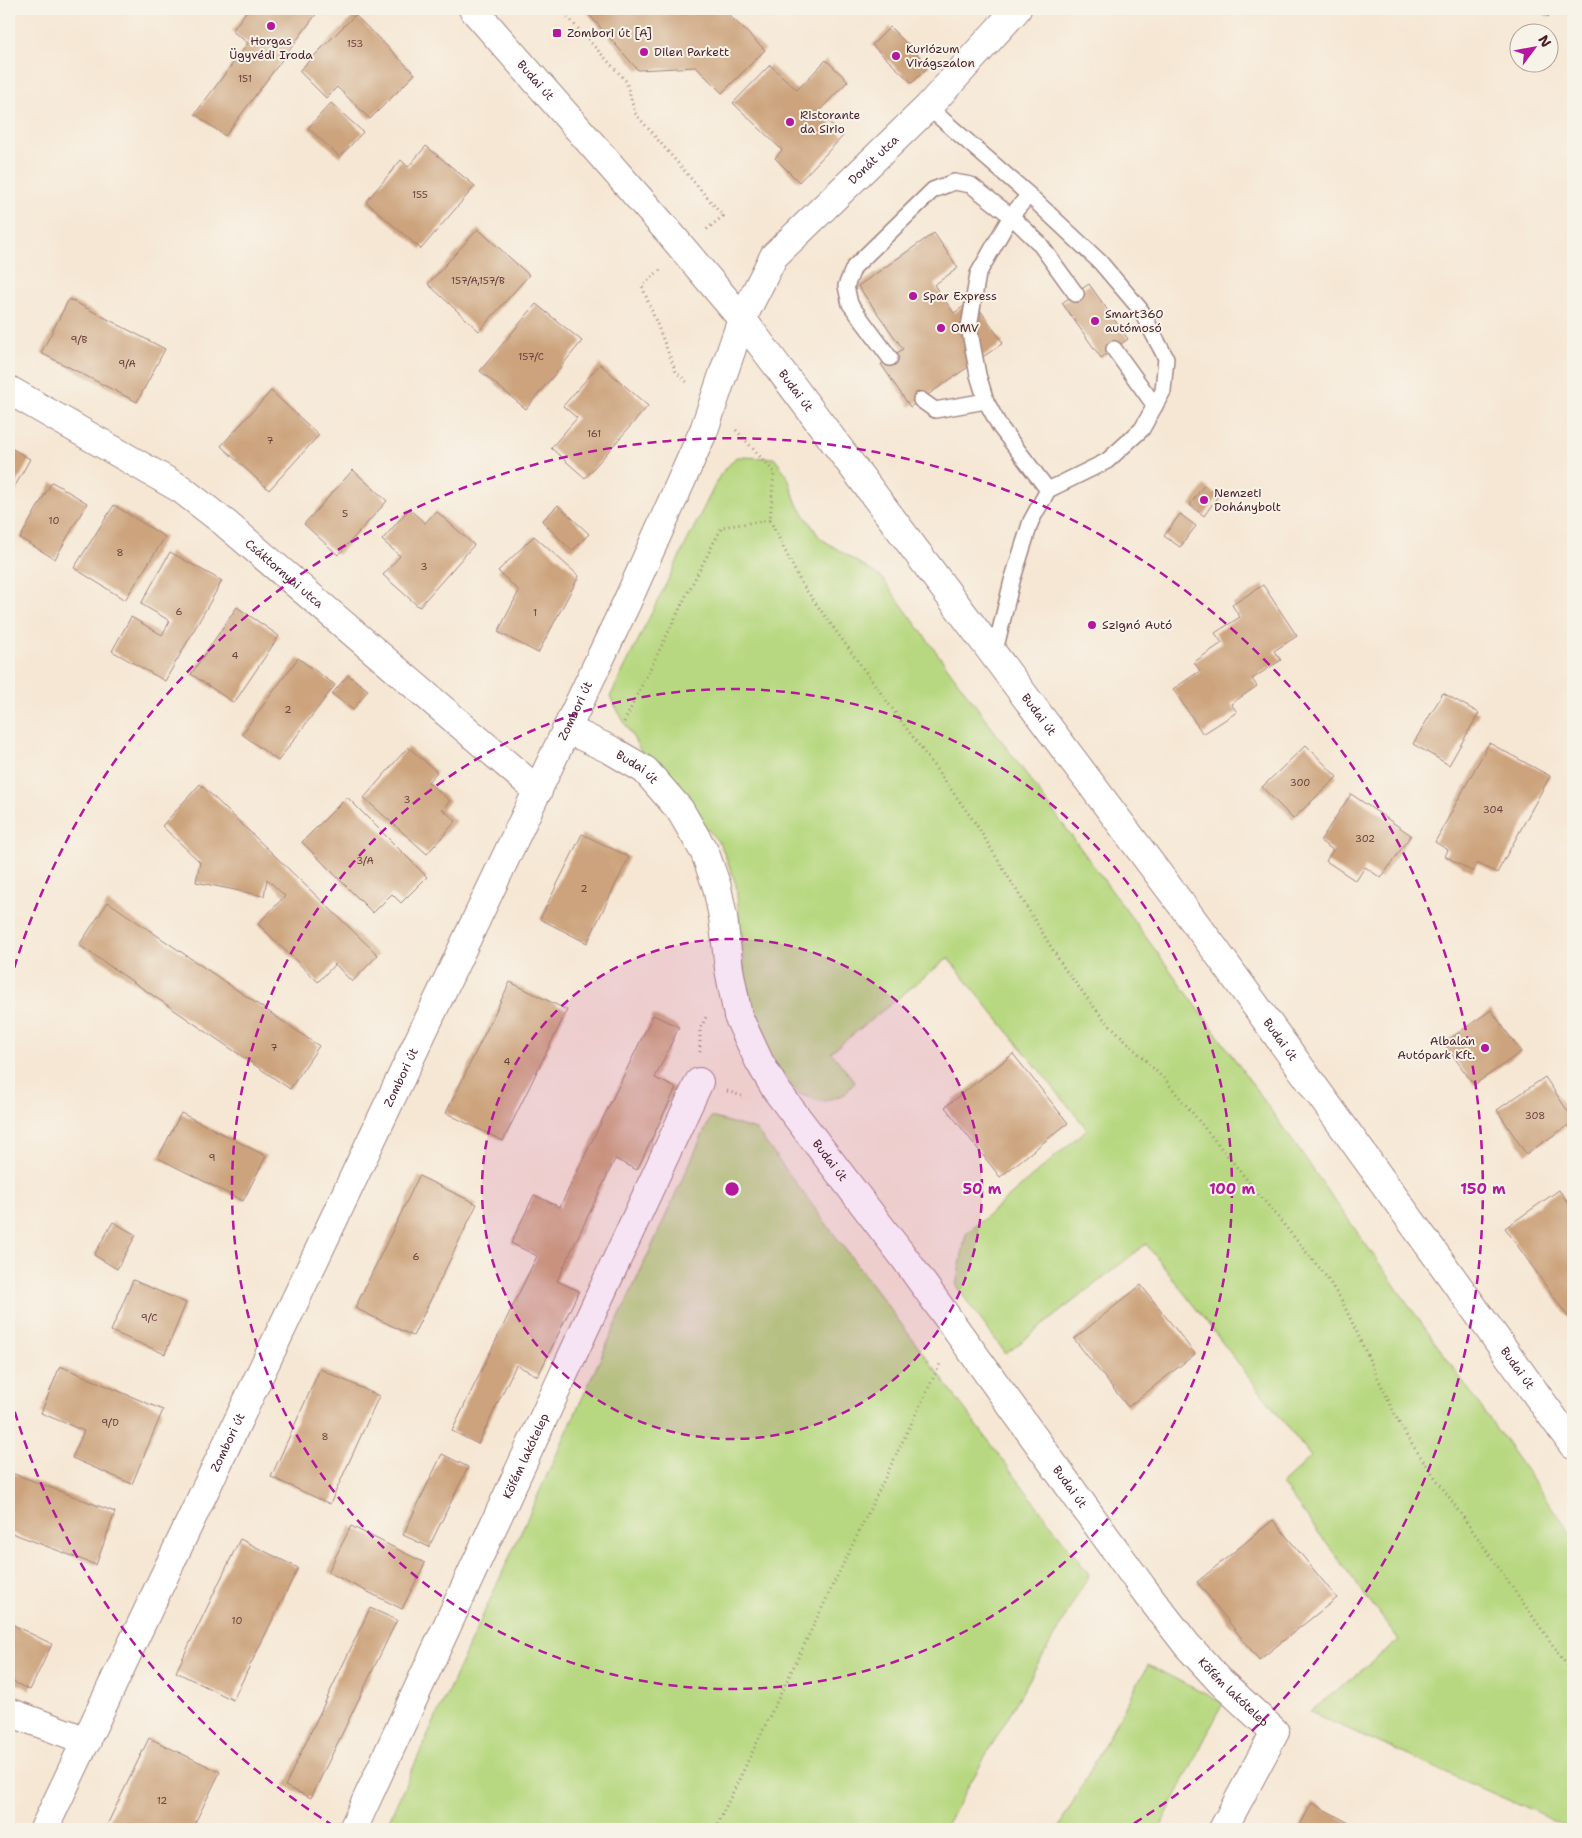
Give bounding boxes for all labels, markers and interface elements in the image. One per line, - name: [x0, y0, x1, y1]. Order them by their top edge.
- marker: Horgas Ügyvédi Iroda: [265, 20, 277, 32]
- north arrow: [1510, 22, 1560, 72]
- place label: Zombori út [A]: [567, 25, 652, 41]
- marker: Zombori út [A]: [551, 27, 563, 39]
- text: N: [1534, 32, 1556, 51]
- place label: Horgas Ügyvédi Iroda: [229, 33, 313, 63]
- house number: 153: [347, 37, 363, 50]
- place label: Kuriózum Virágszalon: [906, 41, 975, 71]
- place label: Dilen Parkett: [654, 44, 729, 60]
- marker: Dilen Parkett: [638, 46, 650, 58]
- marker: Kuriózum Virágszalon: [890, 50, 902, 62]
- street label: Budai út: [514, 57, 558, 104]
- house number: 151: [238, 72, 252, 85]
- place label: Ristorante da Sirio: [800, 107, 861, 137]
- marker: Ristorante da Sirio: [784, 116, 796, 128]
- street label: Donát utca: [845, 131, 902, 188]
- house number: 155: [412, 188, 428, 201]
- house number: 157/A,157/B: [451, 274, 505, 287]
- place label: Spar Express: [923, 288, 997, 304]
- marker: Spar Express: [907, 290, 919, 302]
- place label: Smart360 autómosó: [1105, 306, 1164, 336]
- marker: Smart360 autómosó: [1089, 315, 1101, 327]
- place label: OMV: [951, 320, 979, 336]
- marker: OMV: [935, 322, 947, 334]
- house number: 9/B: [71, 333, 88, 346]
- house number: 157/C: [518, 350, 544, 363]
- house number: 9/A: [118, 357, 136, 370]
- street label: Budai út: [775, 366, 817, 415]
- house number: 161: [587, 427, 601, 440]
- house number: 7: [267, 434, 274, 447]
- place label: Nemzeti Dohánybolt: [1214, 485, 1281, 515]
- marker: Nemzeti Dohánybolt: [1198, 494, 1210, 506]
- house number: 5: [342, 507, 348, 520]
- house number: 10: [49, 514, 59, 527]
- street label: Csáktornyai utca: [242, 536, 327, 612]
- house number: 8: [117, 546, 124, 559]
- house number: 3: [421, 560, 428, 573]
- house number: 6: [176, 605, 183, 618]
- house number: 1: [533, 606, 537, 619]
- place label: Szignó Autó: [1102, 617, 1172, 633]
- marker: Szignó Autó: [1086, 619, 1098, 631]
- house number: 4: [232, 649, 239, 662]
- street label: Zombori út: [554, 679, 596, 743]
- street label: Budai út: [1018, 690, 1060, 739]
- house number: 2: [285, 703, 292, 716]
- street label: Budai út: [613, 747, 662, 787]
- house number: 300: [1290, 776, 1310, 789]
- house number: 3: [404, 793, 411, 806]
- house number: 304: [1483, 803, 1503, 816]
- house number: 302: [1355, 832, 1375, 845]
- house number: 3/A: [356, 854, 374, 867]
- house number: 2: [581, 882, 588, 895]
- street label: Budai út: [1260, 1015, 1301, 1064]
- place label: Albalan Autópark Kft.: [1397, 1033, 1475, 1063]
- house number: 7: [271, 1041, 278, 1054]
- marker: Albalan Autópark Kft.: [1479, 1042, 1491, 1054]
- street label: Zombori út: [380, 1045, 422, 1110]
- house number: 4: [504, 1055, 511, 1068]
- house number: 308: [1525, 1109, 1545, 1122]
- street label: Budai út: [809, 1136, 851, 1185]
- house number: 9: [209, 1151, 216, 1164]
- text: 50 m: [963, 1179, 1002, 1199]
- text: 100 m: [1209, 1179, 1255, 1199]
- text: 150 m: [1460, 1179, 1506, 1199]
- centre of rings: [723, 1180, 741, 1198]
- house number: 6: [413, 1250, 420, 1263]
- house number: 9/C: [141, 1311, 157, 1324]
- street label: Budai út: [1497, 1344, 1538, 1392]
- street label: Zombori út: [207, 1410, 249, 1475]
- street label: Köfém lakótelep: [499, 1410, 553, 1501]
- house number: 9/D: [101, 1416, 119, 1429]
- house number: 8: [322, 1430, 329, 1443]
- street label: Budai út: [1049, 1462, 1090, 1511]
- house number: 10: [232, 1614, 242, 1627]
- street label: Köfém lakótelep: [1194, 1654, 1272, 1730]
- house number: 12: [157, 1794, 167, 1807]

